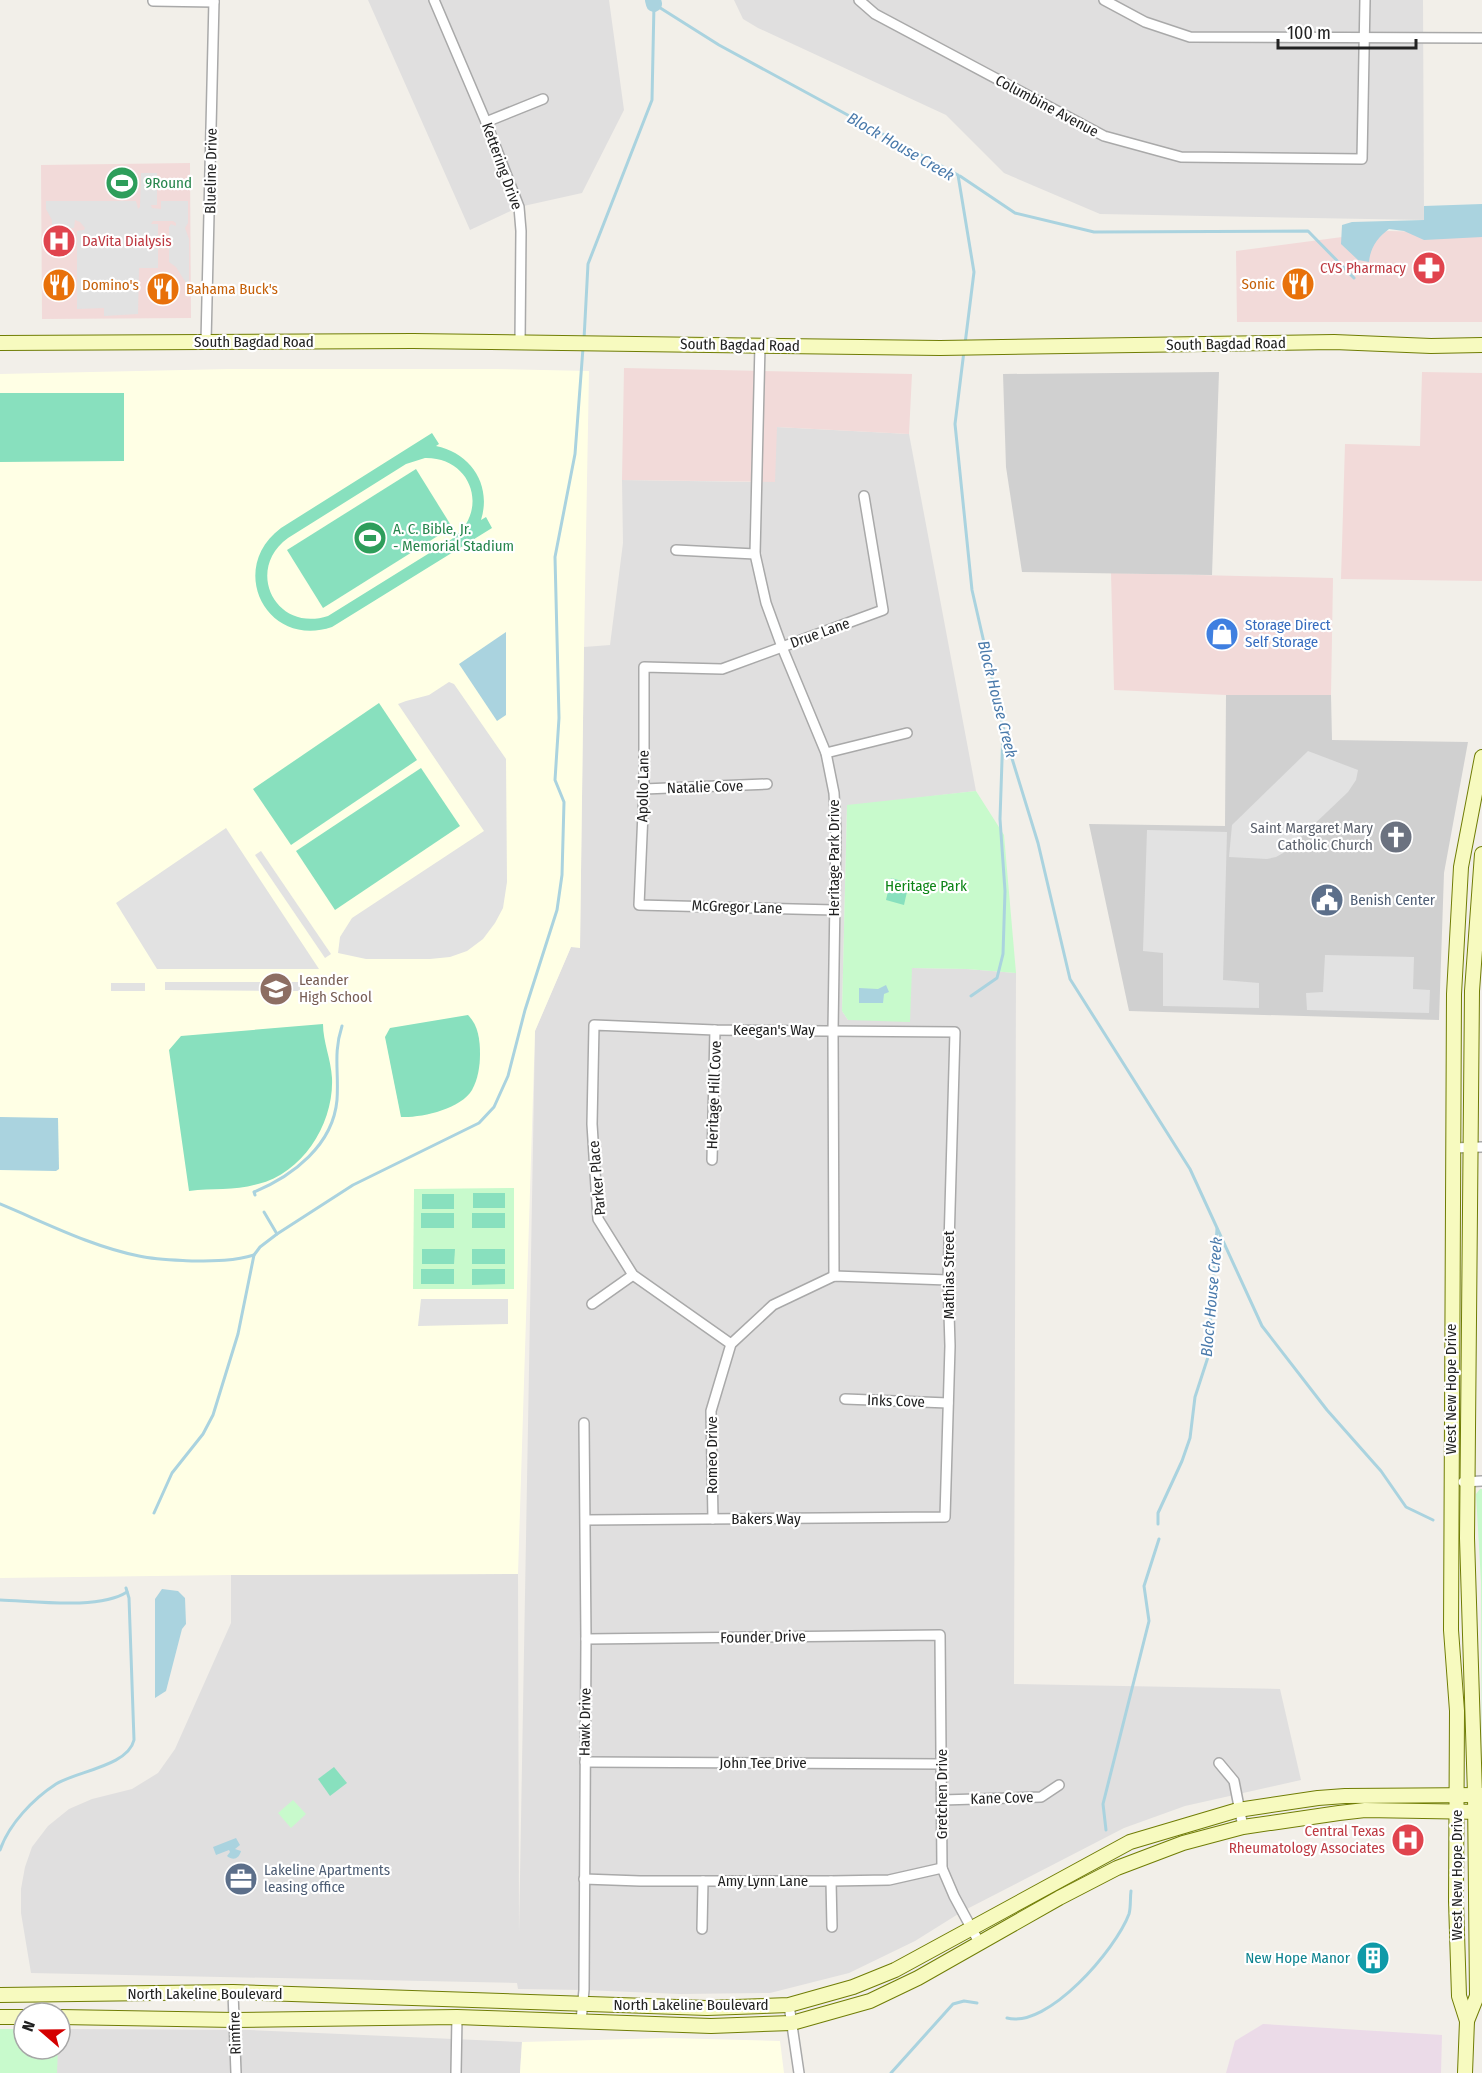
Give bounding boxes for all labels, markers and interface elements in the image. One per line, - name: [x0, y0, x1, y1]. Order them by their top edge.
- scale bar: [1278, 12, 1416, 50]
- text: 100 m: [1287, 22, 1331, 44]
- street label: Columbine Avenue: [992, 71, 1102, 141]
- water label: Block House Creek: [844, 108, 958, 185]
- street label: Kettering Drive: [478, 120, 526, 212]
- street label: Blueline Drive: [201, 128, 221, 214]
- sports icon: 9Round: [104, 165, 140, 201]
- place label: 9Round: [145, 174, 192, 192]
- hospital icon: DaVita Dialysis: [41, 223, 77, 259]
- place label: DaVita Dialysis: [82, 232, 172, 250]
- pharmacy icon: CVS Pharmacy: [1411, 250, 1447, 286]
- place label: CVS Pharmacy: [1320, 259, 1406, 277]
- restaurant icon: Sonic: [1280, 266, 1316, 302]
- restaurant icon: Domino's: [41, 267, 77, 303]
- restaurant icon: Bahama Buck's: [145, 271, 181, 307]
- place label: Sonic: [1242, 275, 1276, 293]
- place label: Domino's: [82, 276, 139, 294]
- place label: Bahama Buck's: [186, 280, 278, 298]
- street label: South Bagdad Road: [194, 333, 314, 351]
- street label: South Bagdad Road: [1166, 334, 1286, 354]
- street label: South Bagdad Road: [680, 335, 800, 355]
- sports icon: A. C. Bible, Jr. - Memorial Stadium: [352, 520, 388, 556]
- place label: A. C. Bible, Jr. - Memorial Stadium: [393, 520, 514, 555]
- street label: Drue Lane: [788, 614, 852, 652]
- shop icon: Storage Direct Self Storage: [1204, 616, 1240, 652]
- place label: Storage Direct Self Storage: [1245, 616, 1331, 651]
- water label: Block House Creek: [974, 639, 1021, 760]
- street label: Apollo Lane: [633, 750, 653, 822]
- street label: Natalie Cove: [667, 777, 743, 797]
- street label: Heritage Park Drive: [825, 799, 843, 917]
- place label: Saint Margaret Mary Catholic Church: [1250, 819, 1373, 854]
- church icon: Saint Margaret Mary Catholic Church: [1378, 819, 1414, 855]
- park label: Heritage Park: [885, 877, 967, 895]
- public building icon: Benish Center: [1309, 882, 1345, 918]
- place label: Benish Center: [1350, 891, 1436, 909]
- street label: McGregor Lane: [691, 896, 783, 918]
- school or university icon: Leander High School: [258, 971, 294, 1007]
- place label: Leander High School: [299, 971, 372, 1006]
- street label: Keegan's Way: [733, 1021, 815, 1039]
- street label: Heritage Hill Cove: [703, 1040, 725, 1150]
- street label: Parker Place: [585, 1140, 609, 1216]
- street label: Mathias Street: [940, 1231, 958, 1319]
- water label: Block House Creek: [1197, 1236, 1226, 1358]
- street label: West New Hope Drive: [1442, 1324, 1460, 1454]
- street label: Inks Cove: [867, 1391, 925, 1411]
- street label: Romeo Drive: [703, 1416, 721, 1494]
- street label: Bakers Way: [731, 1510, 801, 1528]
- street label: Founder Drive: [720, 1627, 806, 1647]
- street label: Hawk Drive: [575, 1688, 595, 1756]
- street label: Gretchen Drive: [933, 1749, 951, 1839]
- street label: John Tee Drive: [719, 1754, 807, 1772]
- street label: Kane Cove: [970, 1788, 1034, 1808]
- street label: West New Hope Drive: [1448, 1810, 1466, 1940]
- place label: Central Texas Rheumatology Associates: [1229, 1822, 1385, 1857]
- hospital icon: Central Texas Rheumatology Associates: [1390, 1822, 1426, 1858]
- office icon: Lakeline Apartments leasing office: [223, 1861, 259, 1897]
- place label: Lakeline Apartments leasing office: [264, 1861, 390, 1896]
- street label: Amy Lynn Lane: [718, 1872, 808, 1890]
- building icon: New Hope Manor: [1355, 1940, 1391, 1976]
- place label: New Hope Manor: [1245, 1949, 1351, 1967]
- street label: North Lakeline Boulevard: [127, 1985, 283, 2003]
- street label: North Lakeline Boulevard: [613, 1996, 769, 2014]
- north arrow: [12, 2001, 72, 2061]
- street label: Rimfire: [225, 2011, 245, 2055]
- text: N: [18, 2018, 39, 2034]

